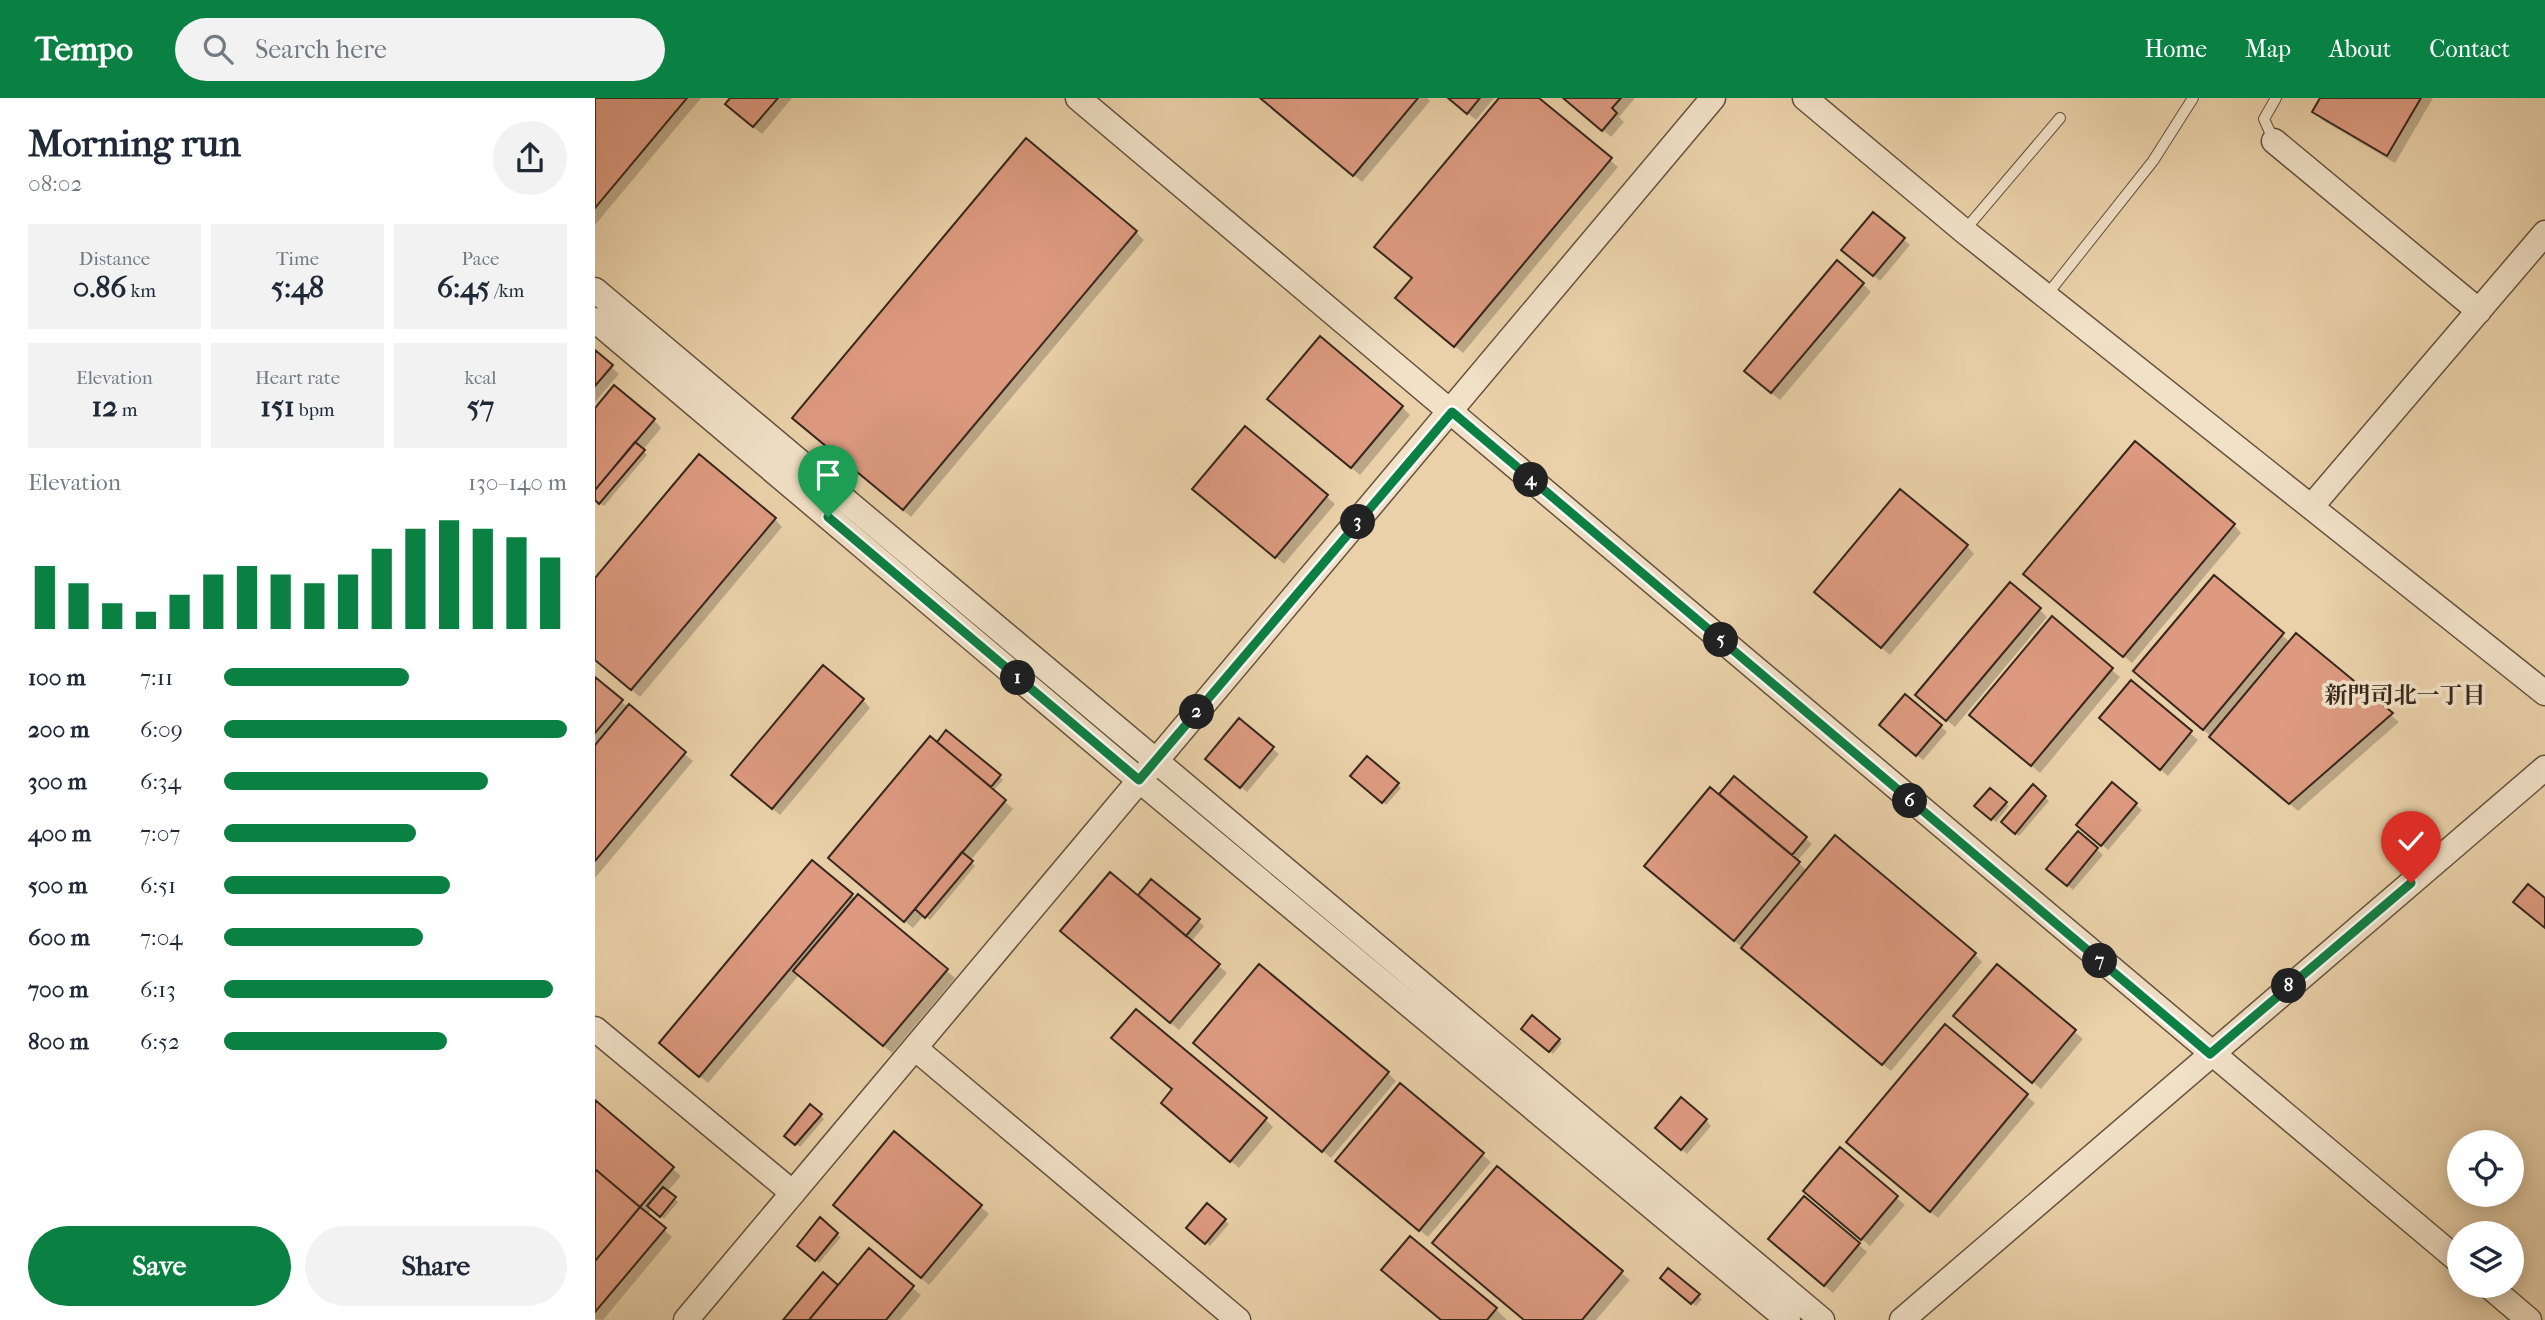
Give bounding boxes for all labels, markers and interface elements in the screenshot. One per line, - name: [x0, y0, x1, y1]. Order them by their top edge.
- search box: [175, 18, 665, 81]
- text: Tempo: [35, 30, 133, 69]
- icon: search: [199, 30, 237, 68]
- text: Search here: [255, 34, 387, 65]
- text: Home: [2145, 35, 2207, 63]
- text: Map: [2245, 35, 2291, 63]
- text: About: [2329, 35, 2391, 63]
- text: Contact: [2429, 35, 2510, 63]
- text: Morning run: [28, 121, 241, 166]
- button: share: [493, 121, 567, 195]
- text: 08:02: [28, 170, 82, 197]
- text: Distance: [79, 248, 150, 270]
- text: Time: [276, 248, 319, 270]
- text: Pace: [462, 248, 499, 270]
- text: 0.86: [73, 270, 126, 305]
- text: 5:48: [271, 270, 324, 305]
- text: 6:45: [437, 270, 490, 305]
- text: km: [126, 280, 156, 302]
- text: /km: [490, 280, 524, 302]
- text: Elevation: [76, 367, 153, 389]
- text: Heart rate: [255, 367, 340, 389]
- text: kcal: [465, 367, 496, 389]
- text: 12: [91, 389, 118, 424]
- text: 151: [260, 389, 295, 424]
- text: 57: [467, 389, 494, 424]
- text: m: [118, 399, 138, 421]
- text: bpm: [295, 399, 335, 421]
- pin: [798, 445, 858, 517]
- icon: arrive: [809, 456, 847, 494]
- pin: 4: [1513, 462, 1549, 498]
- text: 4: [1525, 468, 1536, 490]
- text: Elevation: [28, 469, 121, 496]
- text: 130–140 m: [468, 469, 567, 496]
- pin: 3: [1341, 504, 1375, 540]
- text: 3: [1354, 510, 1361, 532]
- pin: 5: [1703, 622, 1739, 658]
- text: 5: [1716, 628, 1725, 650]
- pin: 1: [1001, 660, 1035, 696]
- text: 100 m: [28, 664, 86, 691]
- text: 7:11: [140, 664, 173, 691]
- text: 1: [1014, 666, 1021, 688]
- district label: 新門司北一丁目: [2325, 682, 2486, 709]
- pin: 2: [1179, 694, 1215, 730]
- text: 2: [1192, 700, 1201, 722]
- text: 200 m: [28, 716, 89, 743]
- text: 6:09: [140, 716, 183, 743]
- text: 300 m: [28, 768, 87, 795]
- text: 6:34: [140, 768, 181, 795]
- pin: 6: [1893, 784, 1927, 818]
- text: 6: [1904, 789, 1915, 811]
- pin: [2381, 811, 2441, 883]
- text: 400 m: [28, 820, 91, 847]
- text: 7:07: [140, 820, 180, 847]
- icon: check: [2392, 822, 2430, 860]
- text: 500 m: [28, 872, 87, 899]
- text: 6:51: [140, 872, 176, 899]
- text: 600 m: [28, 924, 90, 951]
- text: 7:04: [140, 924, 183, 951]
- pin: 7: [2083, 944, 2117, 978]
- text: 7: [2095, 949, 2104, 971]
- pin: 8: [2271, 968, 2307, 1004]
- text: 8: [2284, 974, 2293, 996]
- text: 700 m: [28, 976, 88, 1003]
- text: 6:13: [140, 976, 176, 1003]
- text: 800 m: [28, 1028, 89, 1055]
- text: 6:52: [140, 1028, 180, 1055]
- map controls: [2447, 1130, 2524, 1298]
- button: locate: [2447, 1130, 2524, 1207]
- button: layers: [2447, 1221, 2524, 1298]
- button: Save: [28, 1226, 291, 1306]
- button: Share: [305, 1226, 567, 1306]

